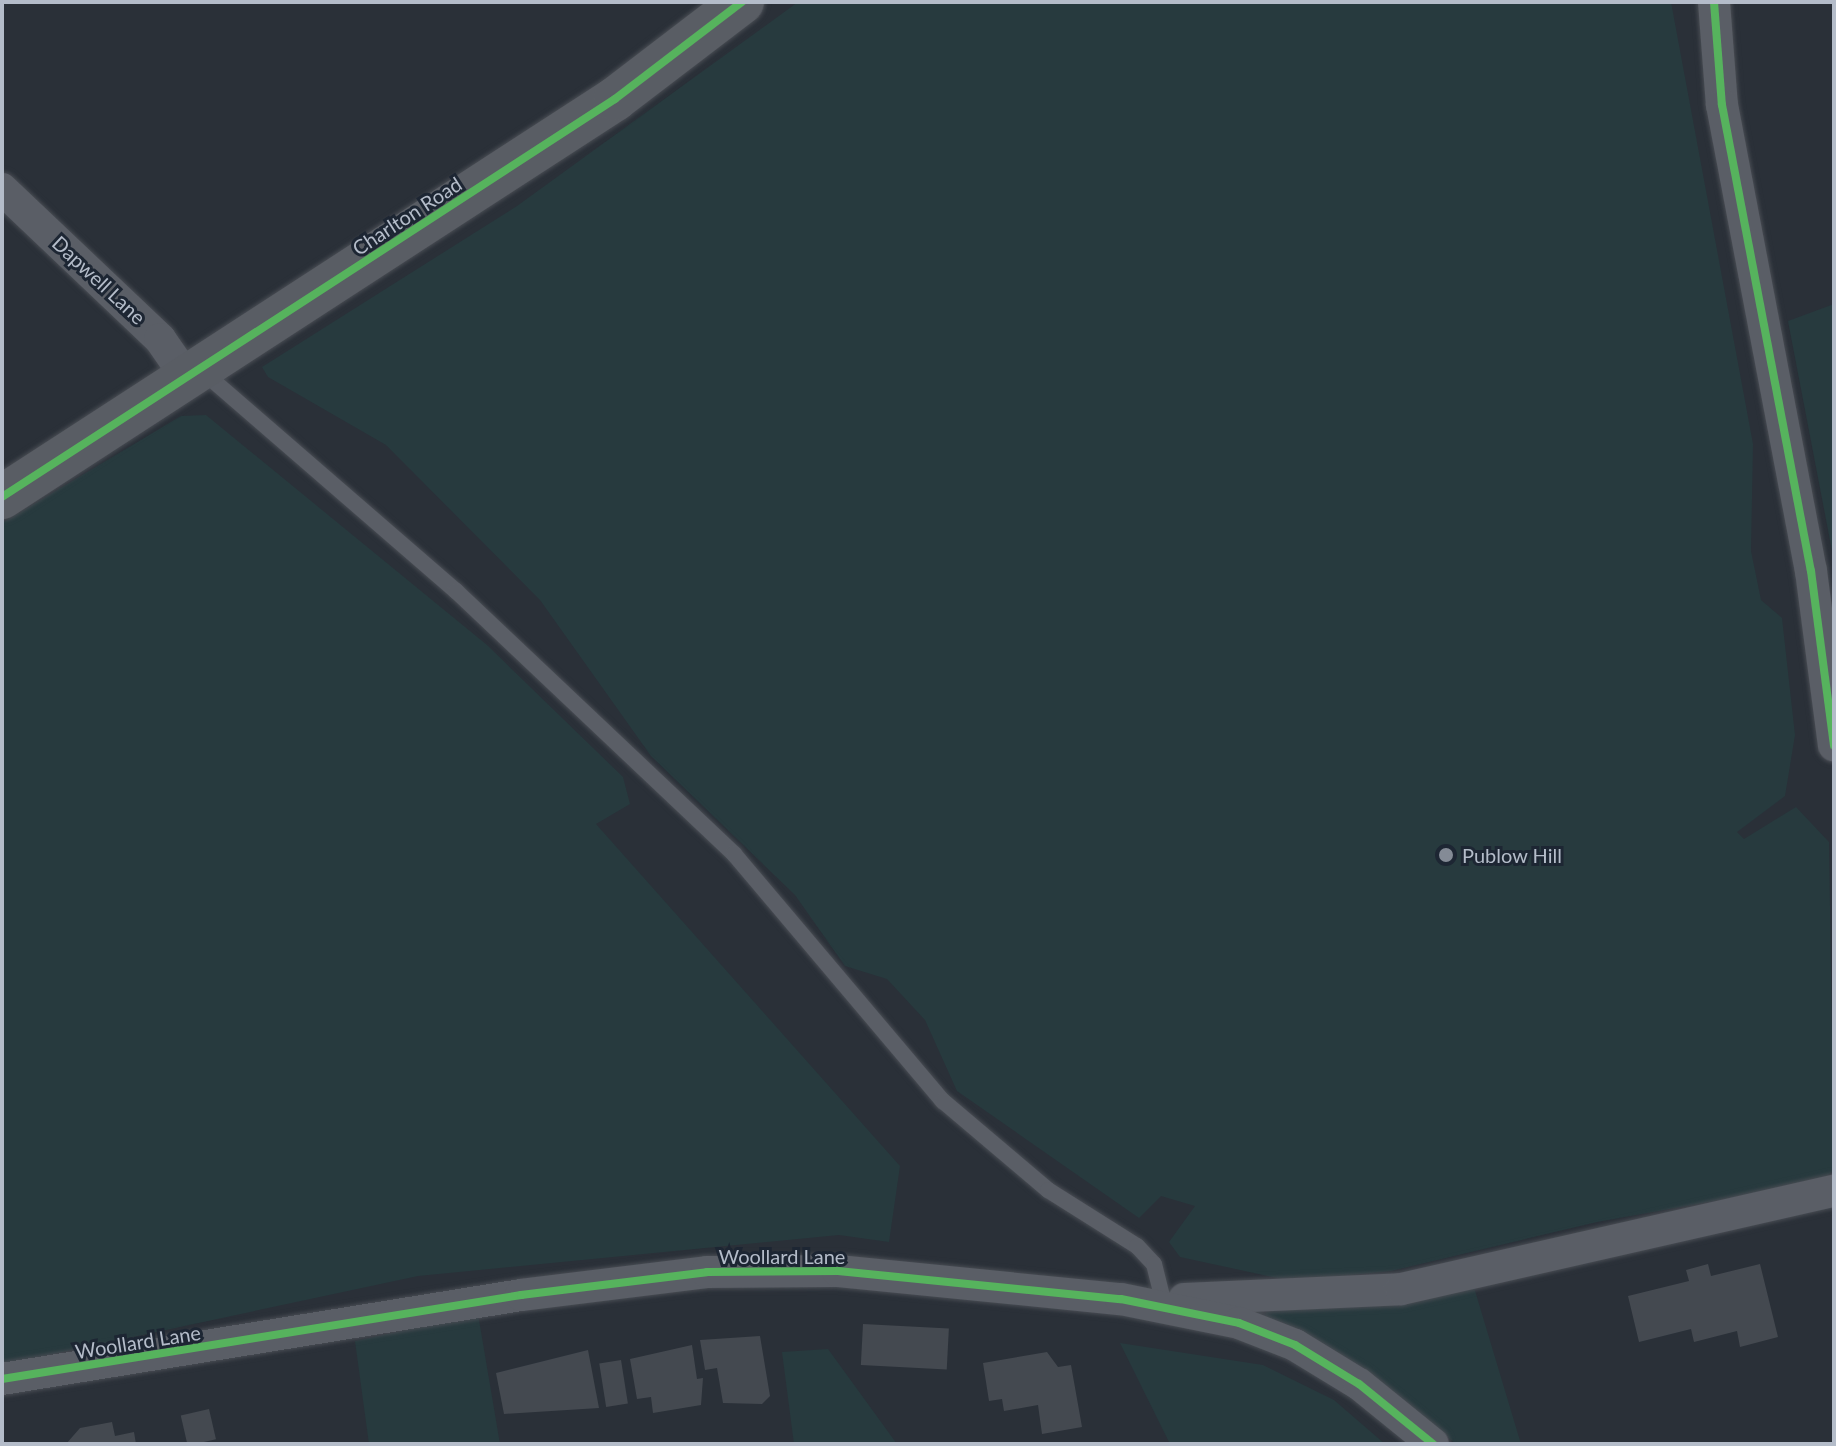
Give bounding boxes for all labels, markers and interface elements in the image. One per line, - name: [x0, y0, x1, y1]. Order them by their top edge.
- street label: Charlton Road: [348, 172, 466, 260]
- street label: Dapwell Lane: [47, 231, 151, 329]
- place label: Publow Hill: [1462, 843, 1562, 867]
- marker: Publow Hill: [1437, 846, 1455, 864]
- street label: Woollard Lane: [719, 1244, 845, 1268]
- street label: Woollard Lane: [74, 1320, 202, 1364]

